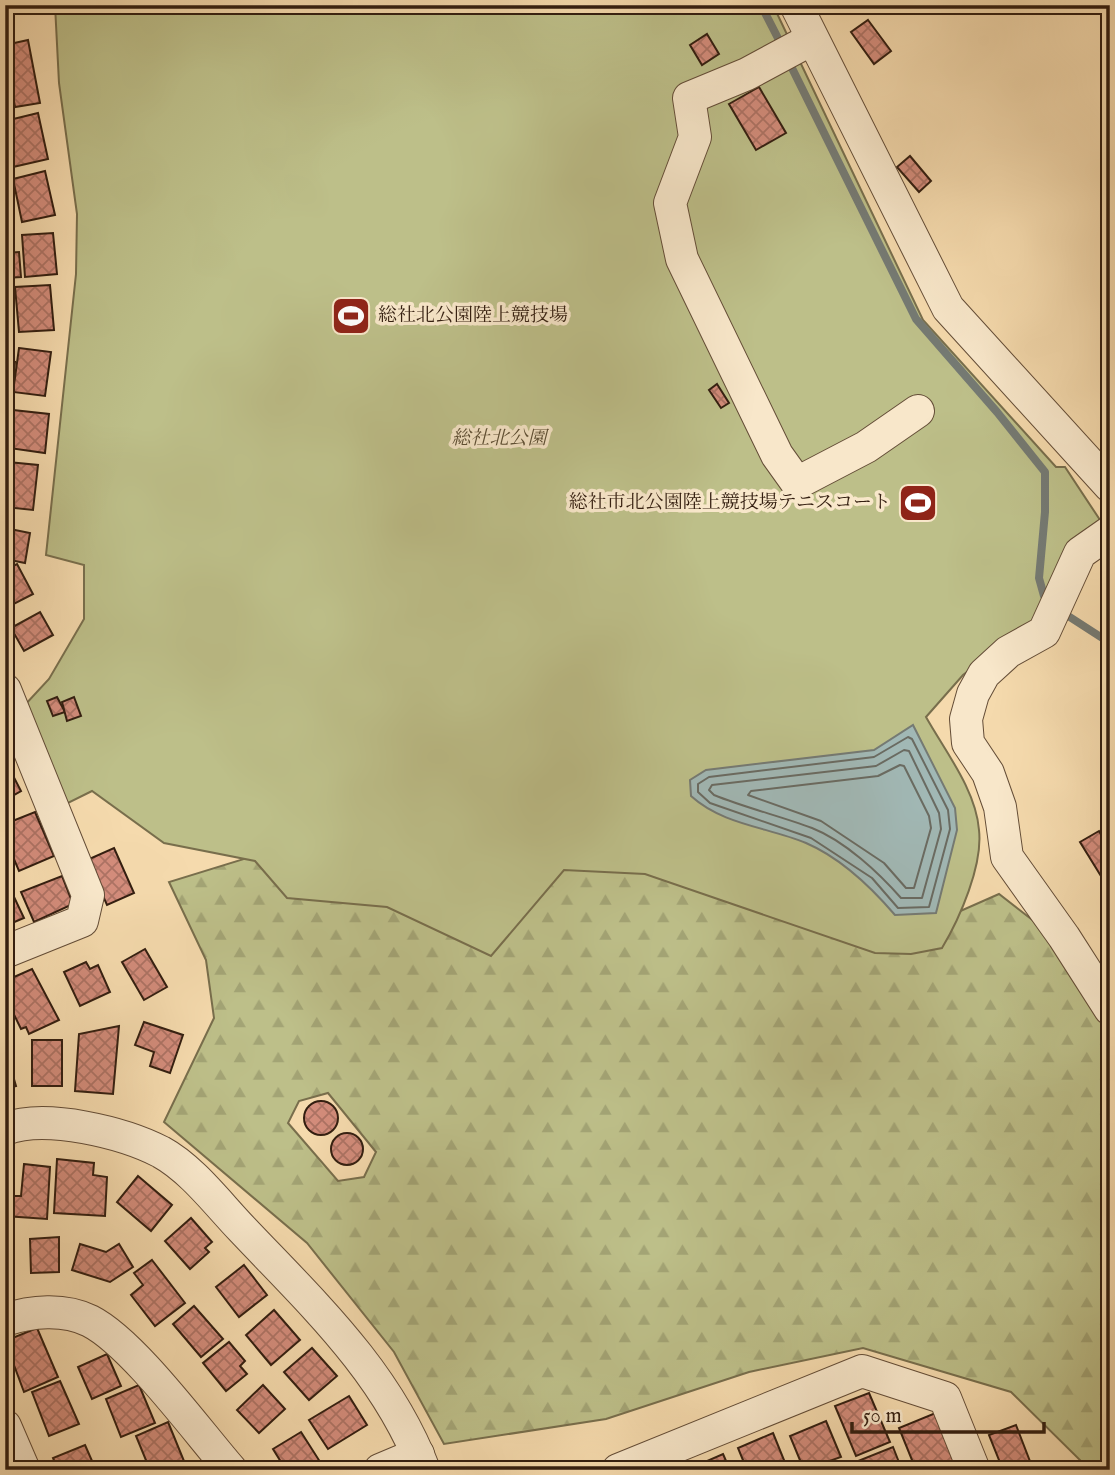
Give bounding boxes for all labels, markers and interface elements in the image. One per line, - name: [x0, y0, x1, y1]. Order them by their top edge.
- sports icon: 総社北公園陸上競技場: [330, 295, 372, 337]
- place label: 総社北公園陸上競技場: [378, 304, 568, 328]
- park label: 総社北公園: [451, 427, 549, 451]
- sports icon: 総社市北公園陸上競技場テニスコート: [897, 482, 939, 524]
- place label: 総社市北公園陸上競技場テニスコート: [569, 491, 891, 515]
- scale bar: [852, 1391, 1045, 1435]
- text: 50 m: [863, 1403, 902, 1430]

